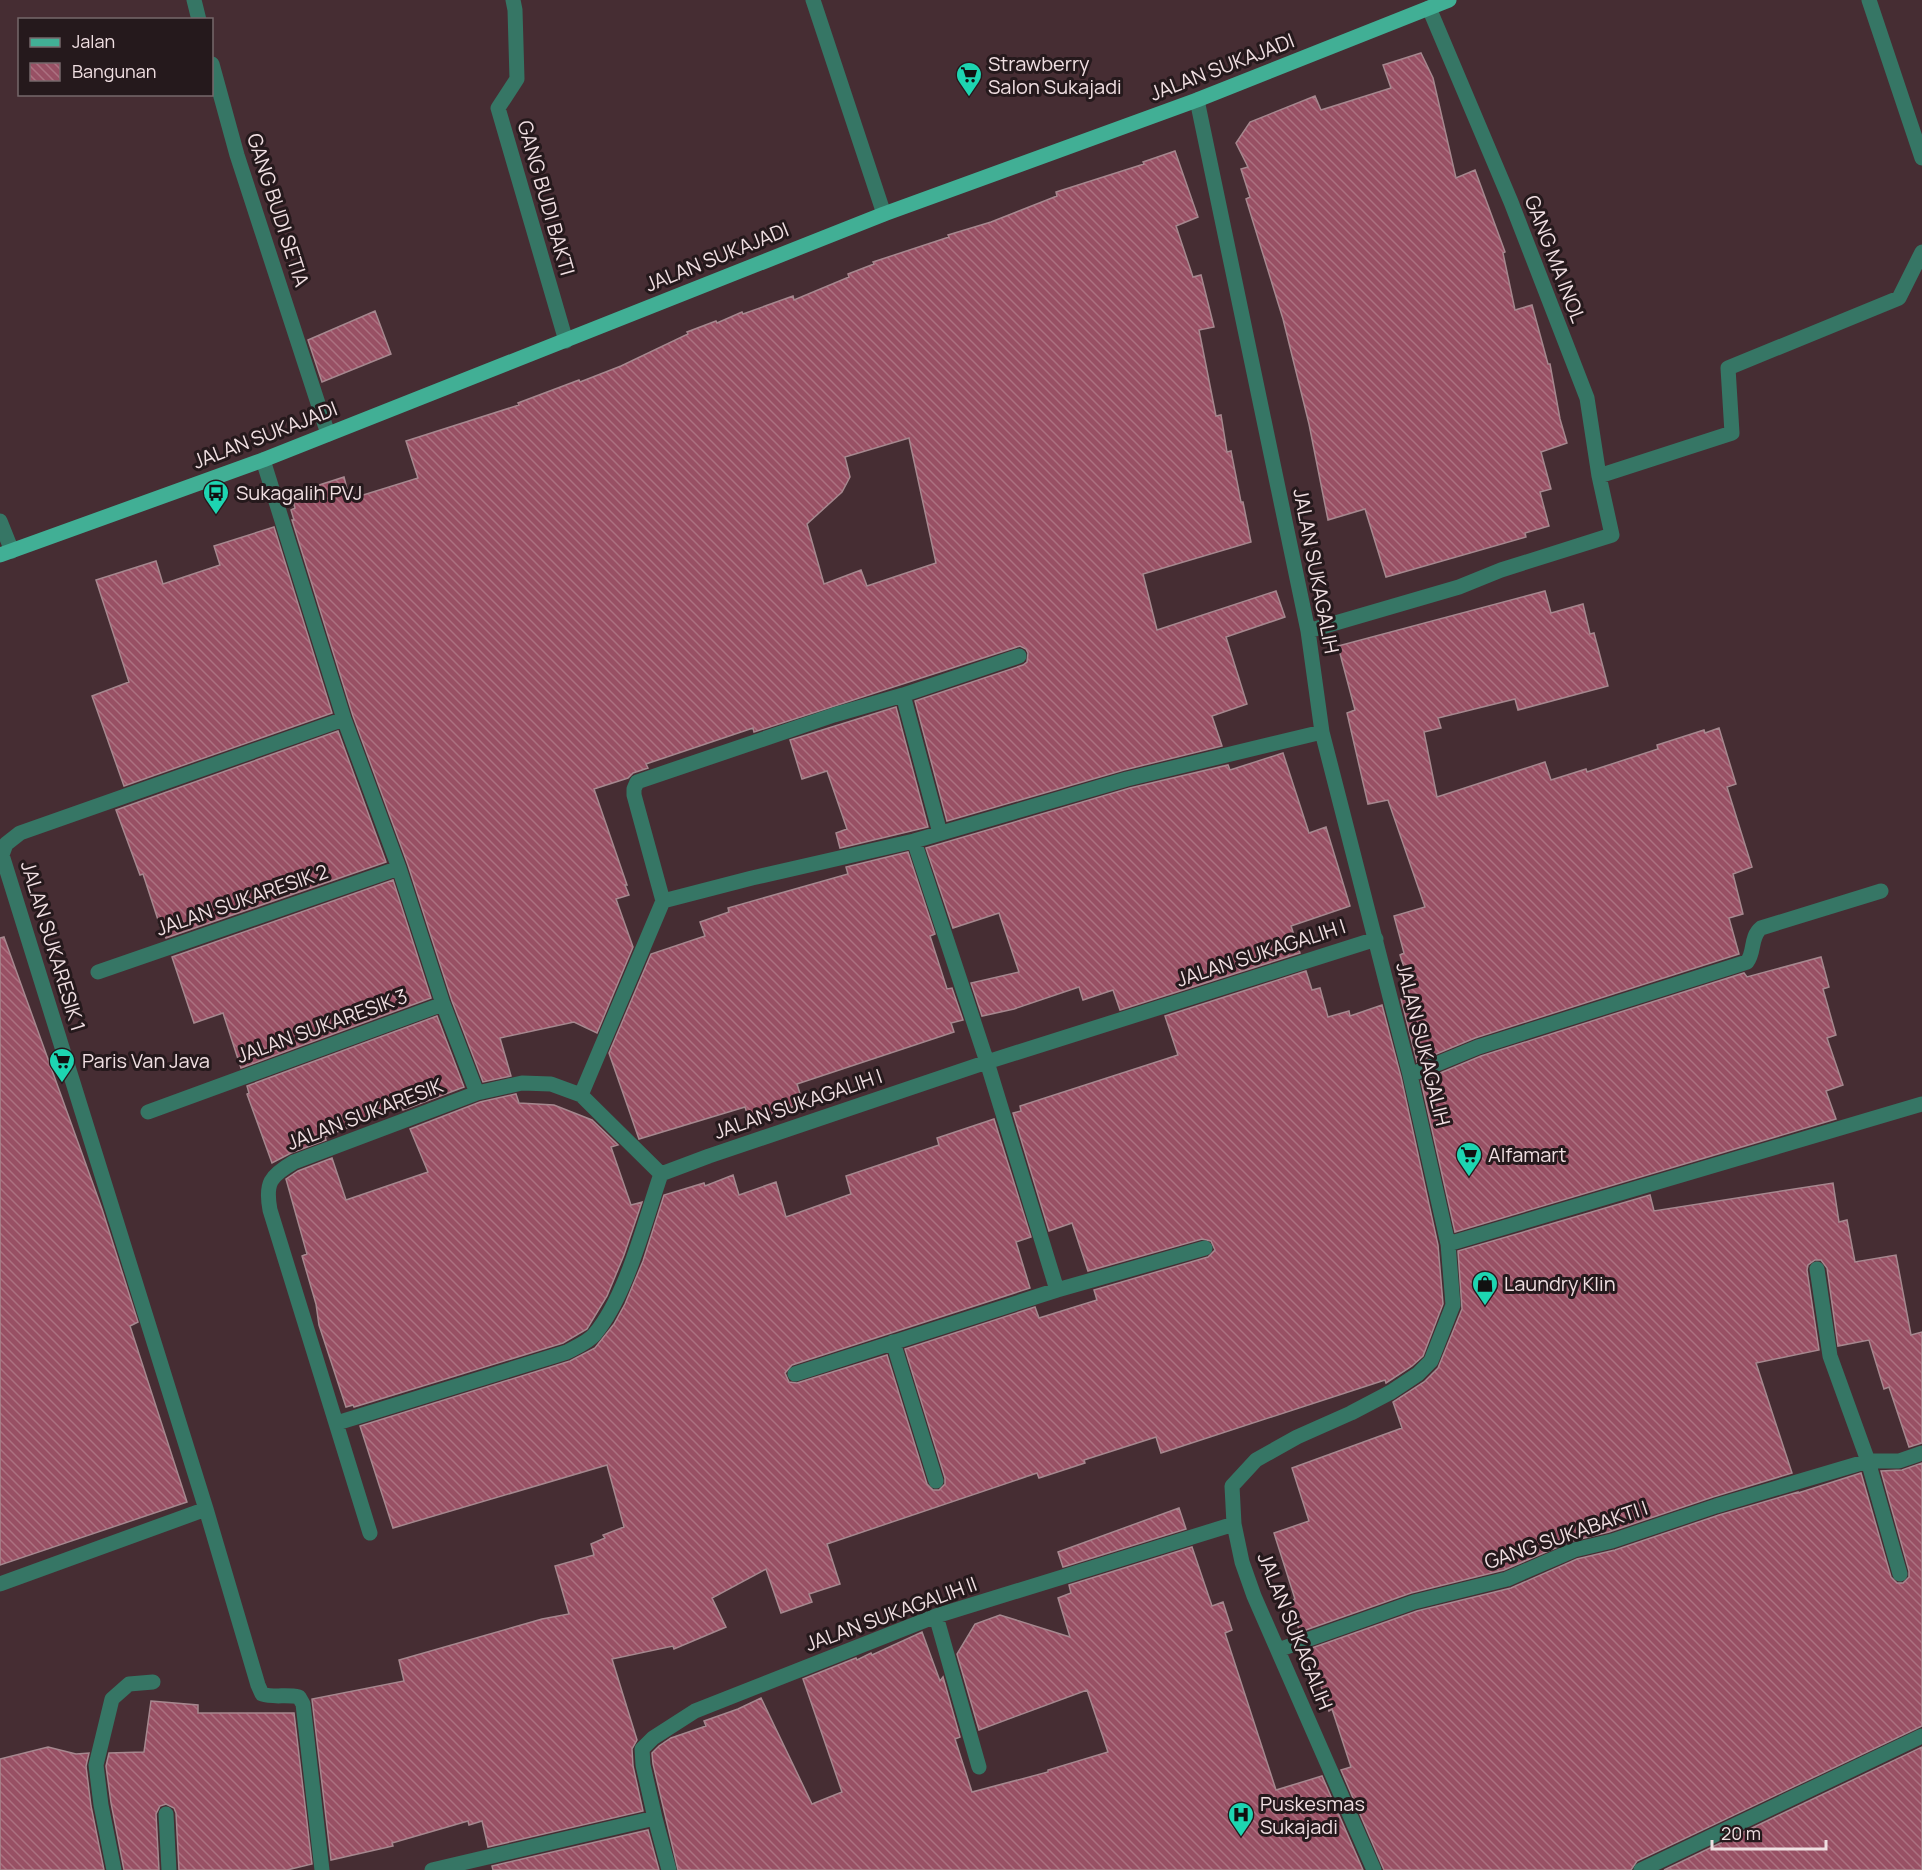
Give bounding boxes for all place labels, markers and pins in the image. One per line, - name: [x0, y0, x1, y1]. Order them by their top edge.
- place label: Strawberry Salon Sukajadi: [988, 50, 1122, 100]
- supermarket icon: Strawberry Salon Sukajadi: [954, 60, 984, 98]
- bus stop icon: Sukagalih PVJ: [201, 478, 231, 516]
- place label: Sukagalih PVJ: [236, 479, 362, 506]
- supermarket icon: Paris Van Java: [47, 1046, 77, 1084]
- place label: Paris Van Java: [82, 1047, 210, 1074]
- supermarket icon: Alfamart: [1454, 1140, 1484, 1178]
- place label: Alfamart: [1488, 1141, 1567, 1168]
- shop icon: Laundry Klin: [1470, 1269, 1500, 1307]
- place label: Laundry Klin: [1504, 1270, 1616, 1297]
- place label: Puskesmas Sukajadi: [1260, 1790, 1365, 1840]
- hospital icon: Puskesmas Sukajadi: [1226, 1800, 1256, 1838]

